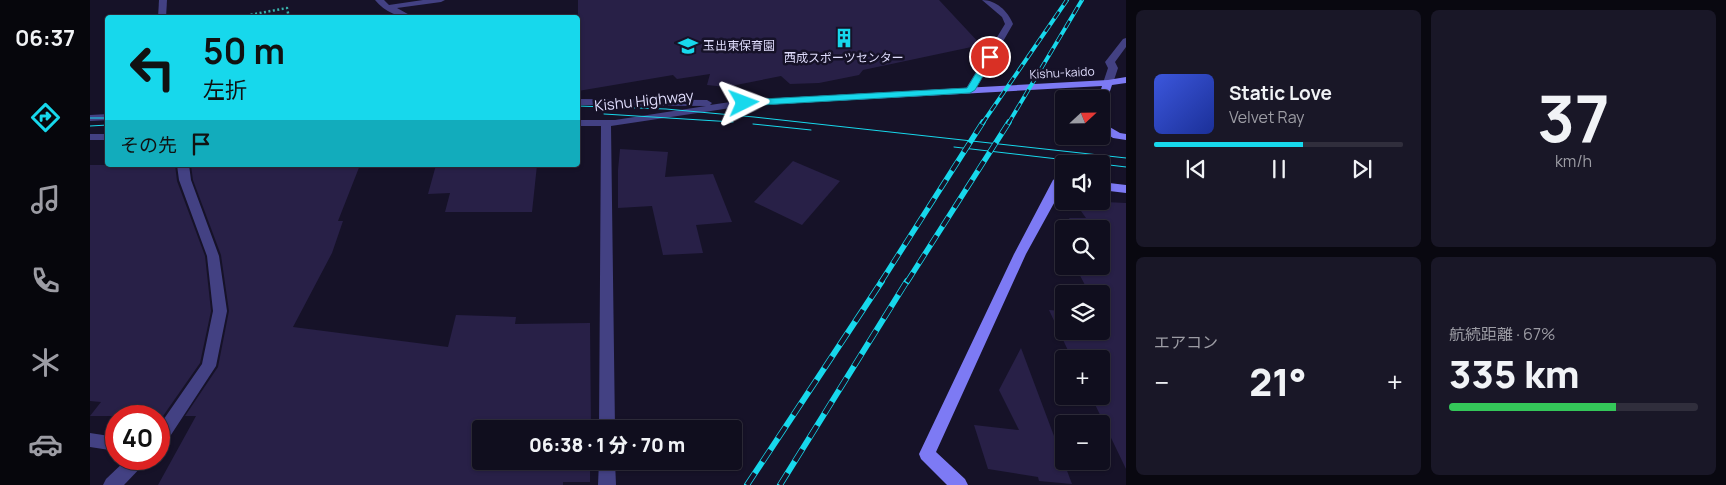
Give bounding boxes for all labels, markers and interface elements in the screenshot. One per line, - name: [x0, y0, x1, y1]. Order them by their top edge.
- text: 06:37: [15, 23, 75, 53]
- text: 50 m: [203, 27, 285, 75]
- building icon: 西成スポーツセンター: [833, 27, 855, 49]
- icon: left: [120, 35, 185, 100]
- school or university icon: 玉出東保育園: [677, 35, 699, 57]
- pin: [969, 36, 1011, 78]
- place label: 玉出東保育園: [703, 37, 775, 54]
- icon: arrive: [976, 43, 1004, 71]
- place label: 西成スポーツセンター: [784, 49, 904, 66]
- street label: Kishu-kaido: [1029, 62, 1095, 83]
- text: 37: [1537, 73, 1610, 162]
- text: 左折: [203, 75, 247, 105]
- position arrow: [717, 76, 769, 128]
- text: Static Love: [1229, 80, 1332, 106]
- street label: Kishu Highway: [593, 85, 695, 116]
- north arrow: [1055, 90, 1110, 145]
- map controls: [1055, 90, 1110, 470]
- icon: directions: [28, 100, 63, 135]
- text: Velvet Ray: [1229, 106, 1305, 128]
- icon: arrive: [187, 130, 215, 158]
- text: その先: [120, 132, 177, 158]
- text: km/h: [1555, 150, 1592, 172]
- button: sound: [1055, 155, 1110, 210]
- icon: previous: [1182, 155, 1210, 183]
- icon: pause: [1265, 155, 1293, 183]
- icon: next: [1348, 155, 1376, 183]
- icon: music: [28, 182, 63, 217]
- button: search: [1055, 220, 1110, 275]
- icon: phone: [28, 263, 63, 298]
- button: layers: [1055, 285, 1110, 340]
- text: 航続距離 · 67%: [1449, 323, 1555, 345]
- text: エアコン: [1154, 331, 1218, 353]
- icon: climate: [28, 345, 63, 380]
- text: 335 km: [1449, 347, 1580, 399]
- button: +: [1055, 350, 1110, 405]
- text: 21°: [1249, 355, 1307, 407]
- text: −: [1154, 363, 1169, 401]
- text: +: [1387, 363, 1403, 401]
- speed limit sign: 40: [105, 405, 170, 470]
- button: −: [1055, 415, 1110, 470]
- icon: car: [28, 427, 63, 462]
- text: 06:38 · 1 分 · 70 m: [529, 432, 685, 458]

